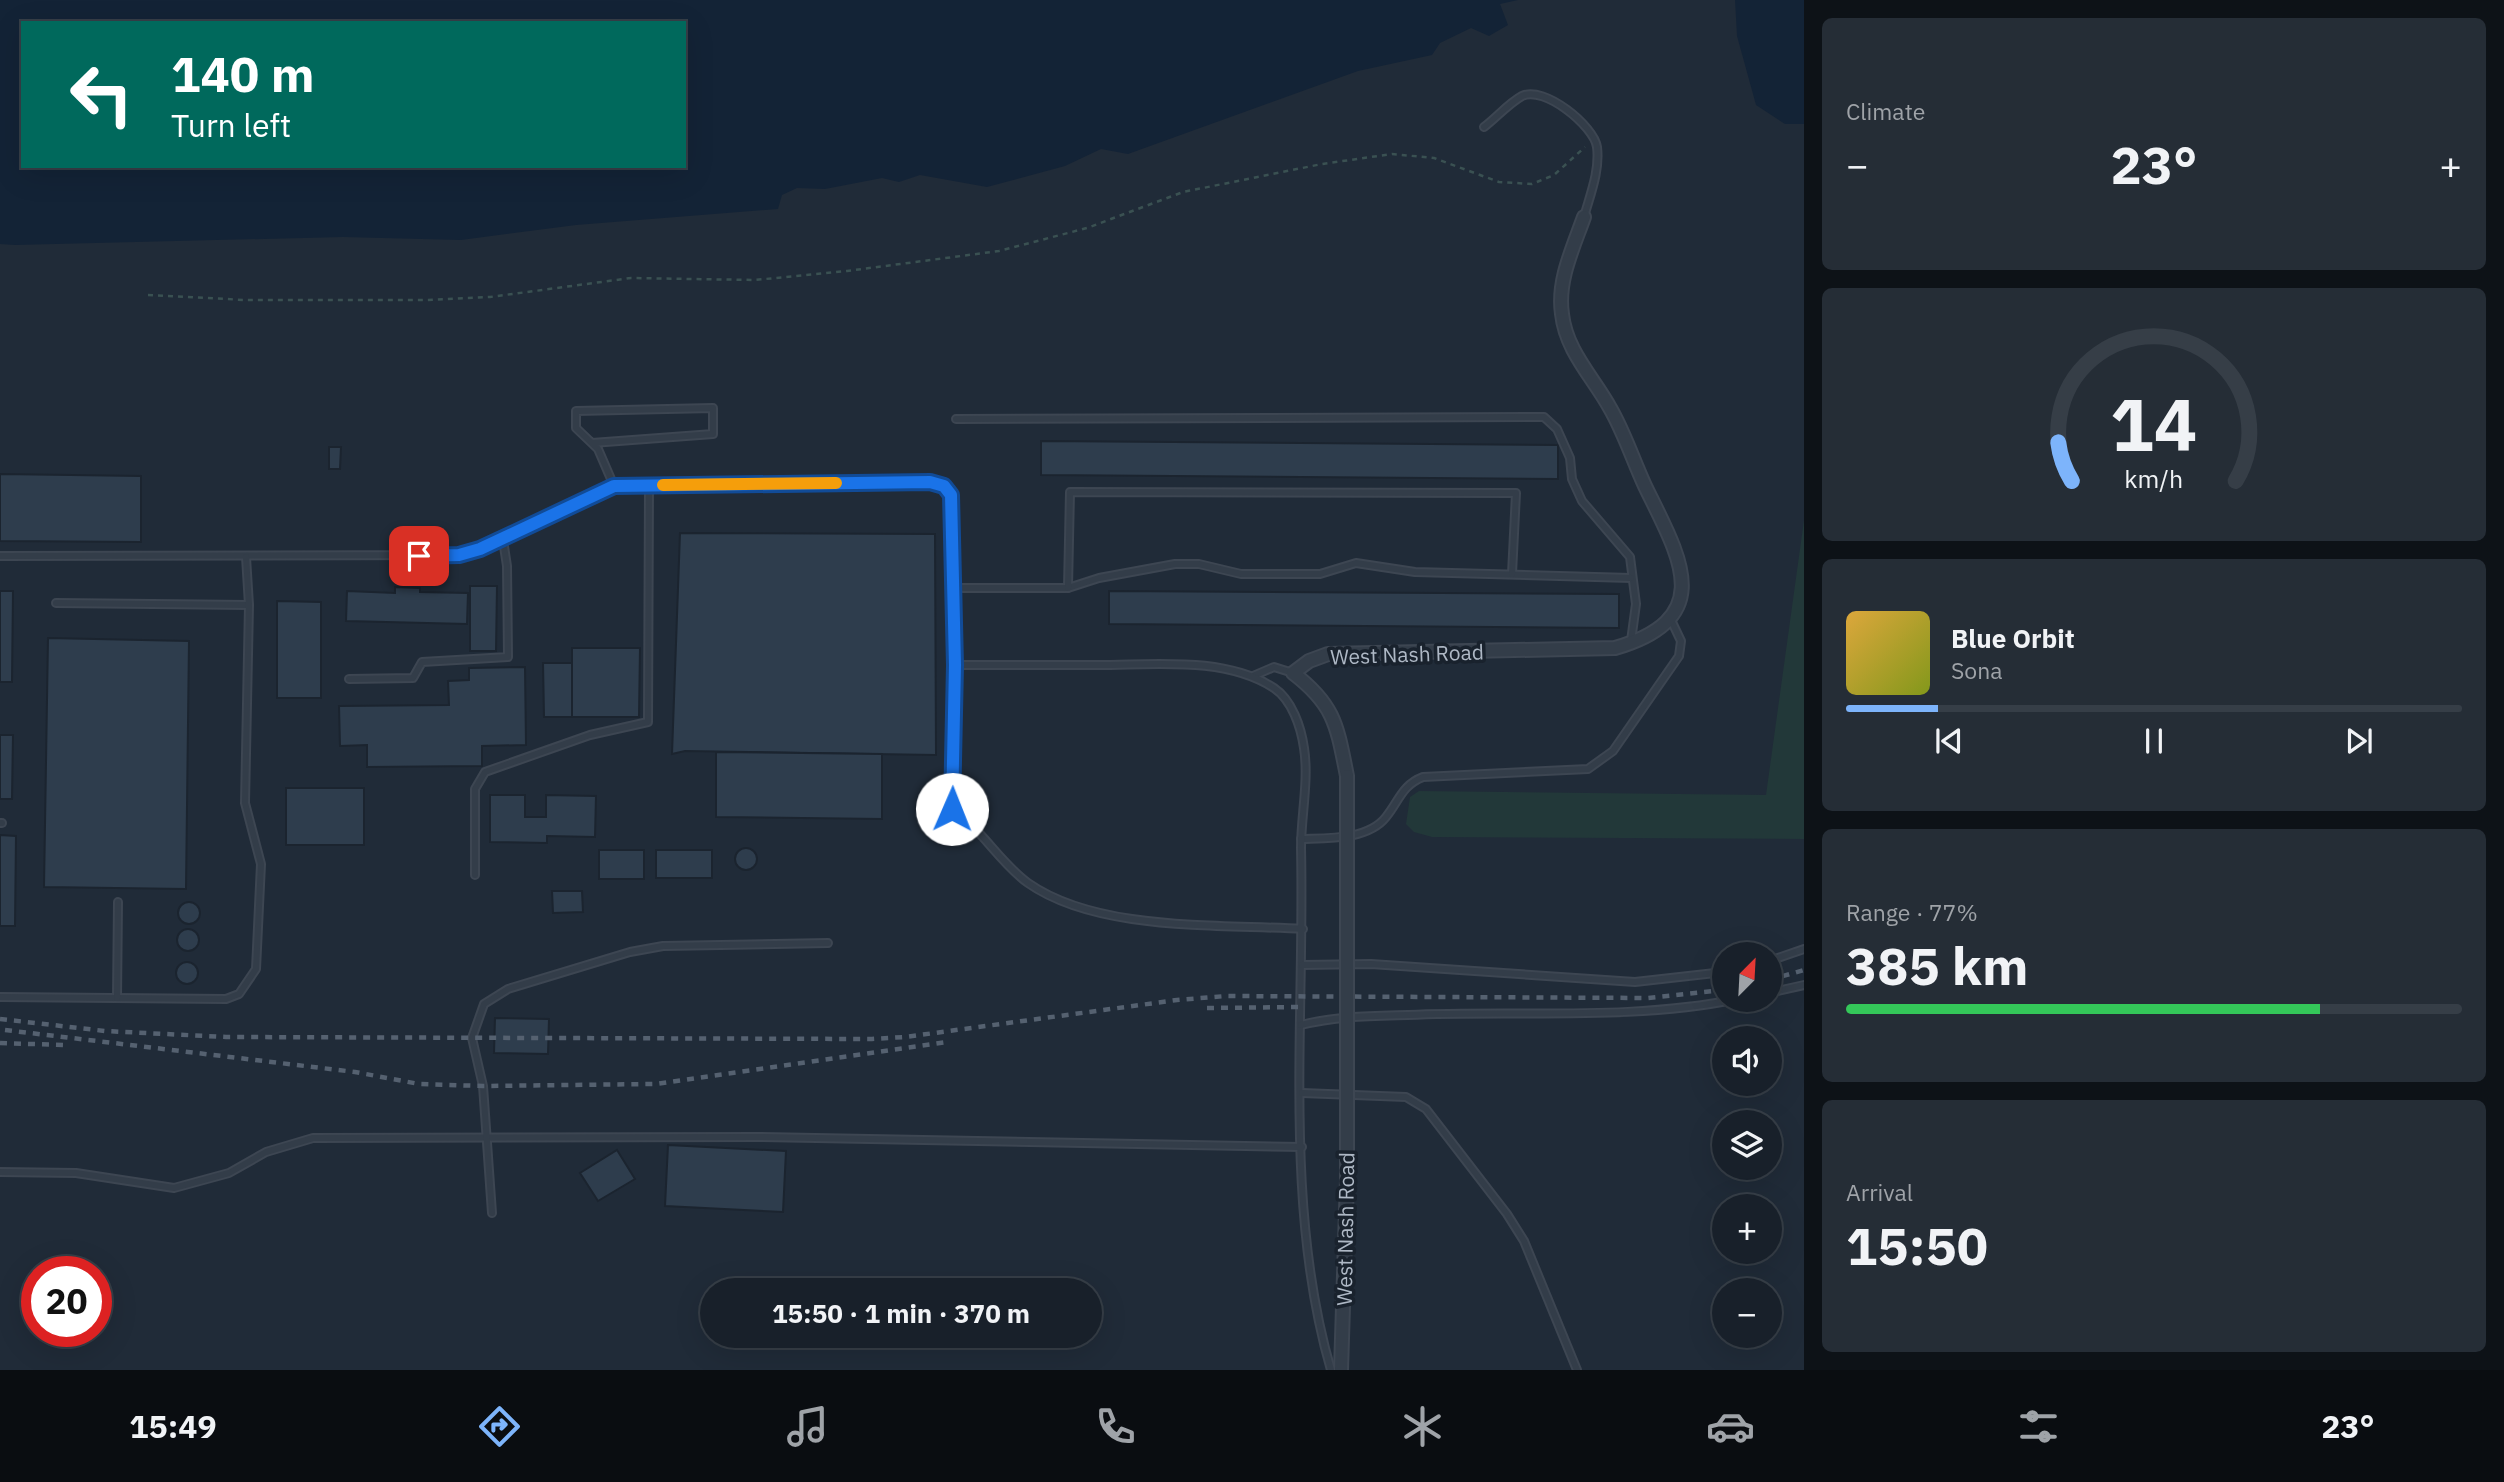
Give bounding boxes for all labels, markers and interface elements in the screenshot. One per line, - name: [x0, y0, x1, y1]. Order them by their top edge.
- text: 140 m: [171, 42, 315, 105]
- icon: left: [56, 49, 147, 140]
- text: Climate: [1846, 96, 1925, 126]
- text: Turn left: [171, 104, 291, 146]
- text: 23°: [2111, 131, 2197, 198]
- text: −: [1846, 140, 1869, 189]
- text: +: [2439, 140, 2462, 189]
- text: 14: [2110, 376, 2198, 471]
- text: km/h: [2125, 461, 2183, 494]
- pin: [389, 526, 449, 586]
- icon: arrive: [400, 537, 438, 575]
- text: Blue Orbit: [1951, 621, 2075, 655]
- street label: West Nash Road: [1330, 637, 1484, 671]
- text: Sona: [1951, 655, 2003, 685]
- icon: previous: [1930, 722, 1968, 760]
- icon: pause: [2135, 722, 2173, 760]
- icon: next: [2340, 722, 2378, 760]
- position arrow: [915, 772, 989, 846]
- text: Range · 77%: [1846, 897, 1978, 927]
- text: 385 km: [1846, 932, 2028, 999]
- north arrow: [1712, 942, 1782, 1012]
- map controls: [1712, 942, 1782, 1348]
- button: sound: [1712, 1026, 1782, 1096]
- button: layers: [1712, 1110, 1782, 1180]
- street label: West Nash Road: [1330, 1152, 1360, 1306]
- text: Arrival: [1846, 1177, 1913, 1207]
- button: +: [1712, 1194, 1782, 1264]
- text: 15:50: [1846, 1212, 1988, 1279]
- speed limit sign: 20: [21, 1256, 112, 1347]
- button: −: [1712, 1278, 1782, 1348]
- text: 15:50 · 1 min · 370 m: [772, 1296, 1030, 1330]
- icon: directions: [475, 1402, 524, 1451]
- icon: music: [783, 1402, 832, 1451]
- icon: phone: [1091, 1402, 1140, 1451]
- icon: climate: [1398, 1402, 1447, 1451]
- icon: car: [1706, 1402, 1755, 1451]
- icon: filters: [2014, 1402, 2063, 1451]
- text: 15:49: [129, 1405, 217, 1447]
- text: 23°: [2321, 1405, 2375, 1447]

